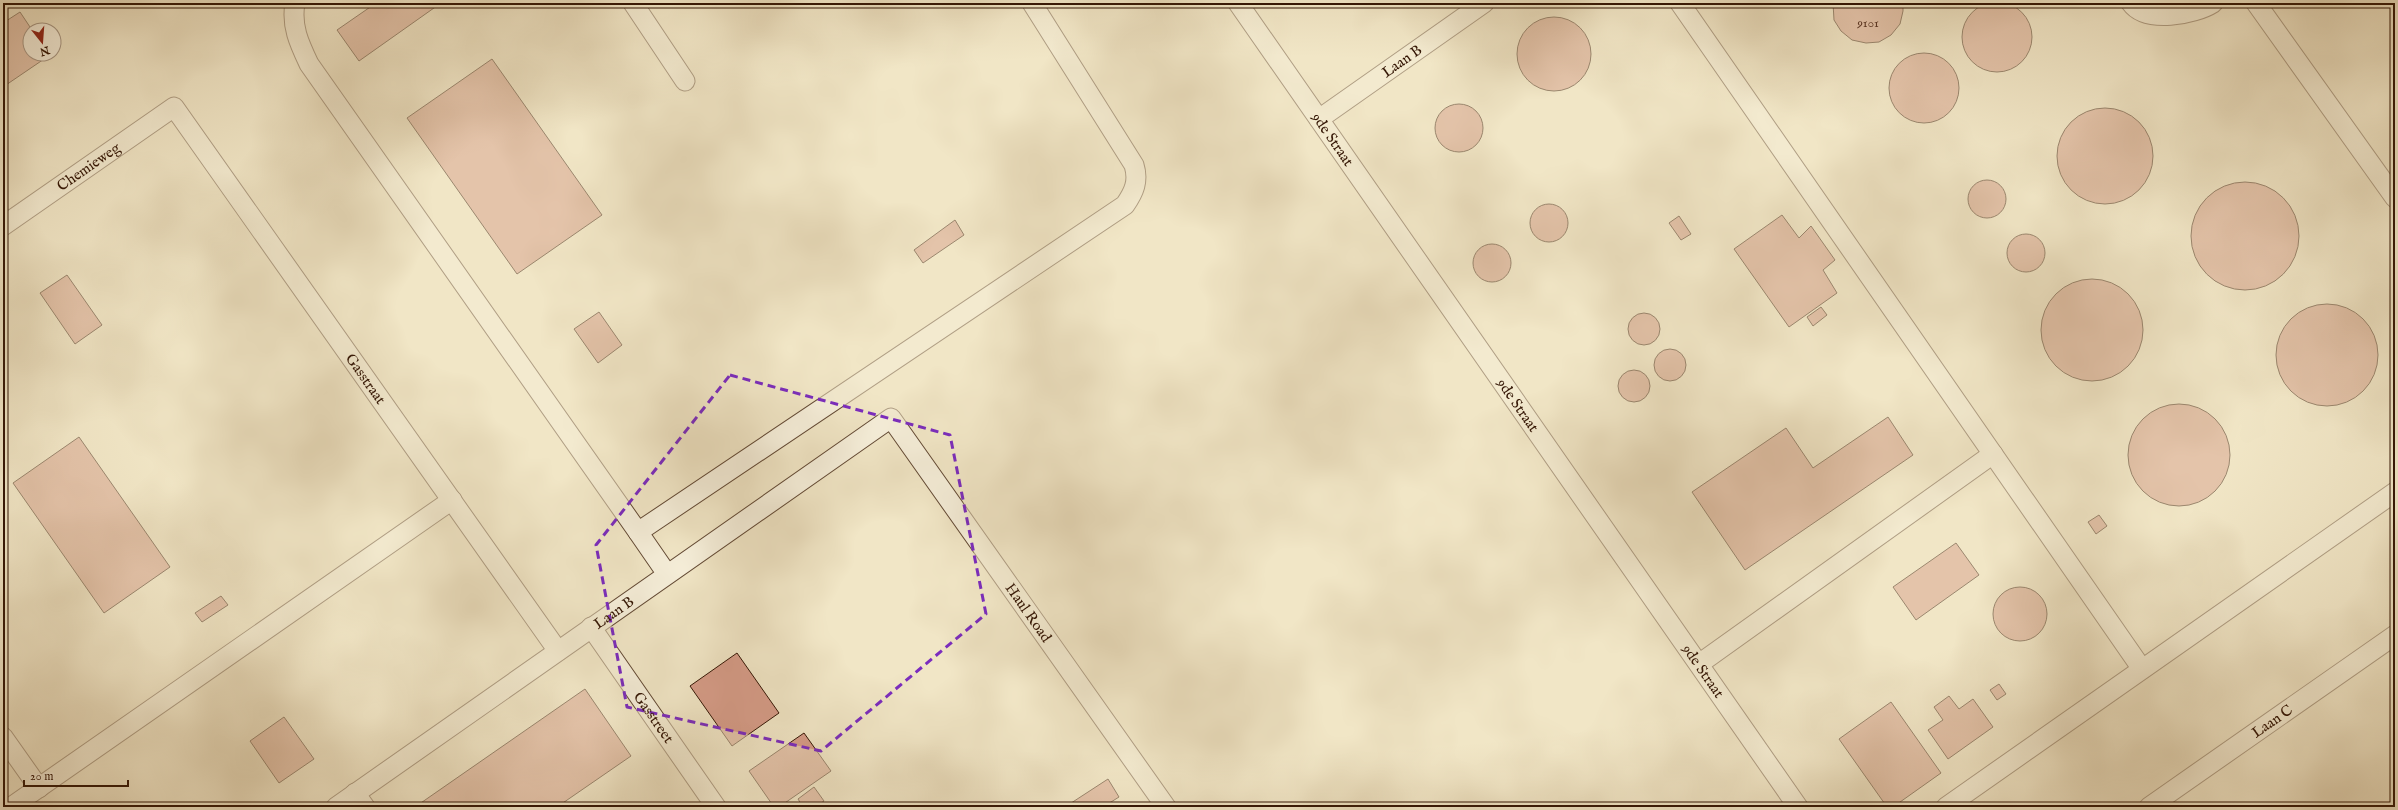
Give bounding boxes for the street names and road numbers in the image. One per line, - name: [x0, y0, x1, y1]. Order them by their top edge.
- street label: Laan B: [1378, 41, 1426, 82]
- street label: 9de Straat: [1307, 108, 1358, 170]
- street label: Chemieweg: [53, 138, 125, 196]
- street label: Gasstraat: [341, 350, 390, 408]
- street label: 9de Straat: [1492, 374, 1543, 436]
- street label: Haul Road: [1001, 579, 1056, 647]
- street label: Laan B: [590, 592, 638, 633]
- street label: 9de Straat: [1677, 640, 1728, 702]
- street label: Gasstreet: [629, 688, 678, 747]
- street label: Laan C: [2248, 700, 2297, 742]

